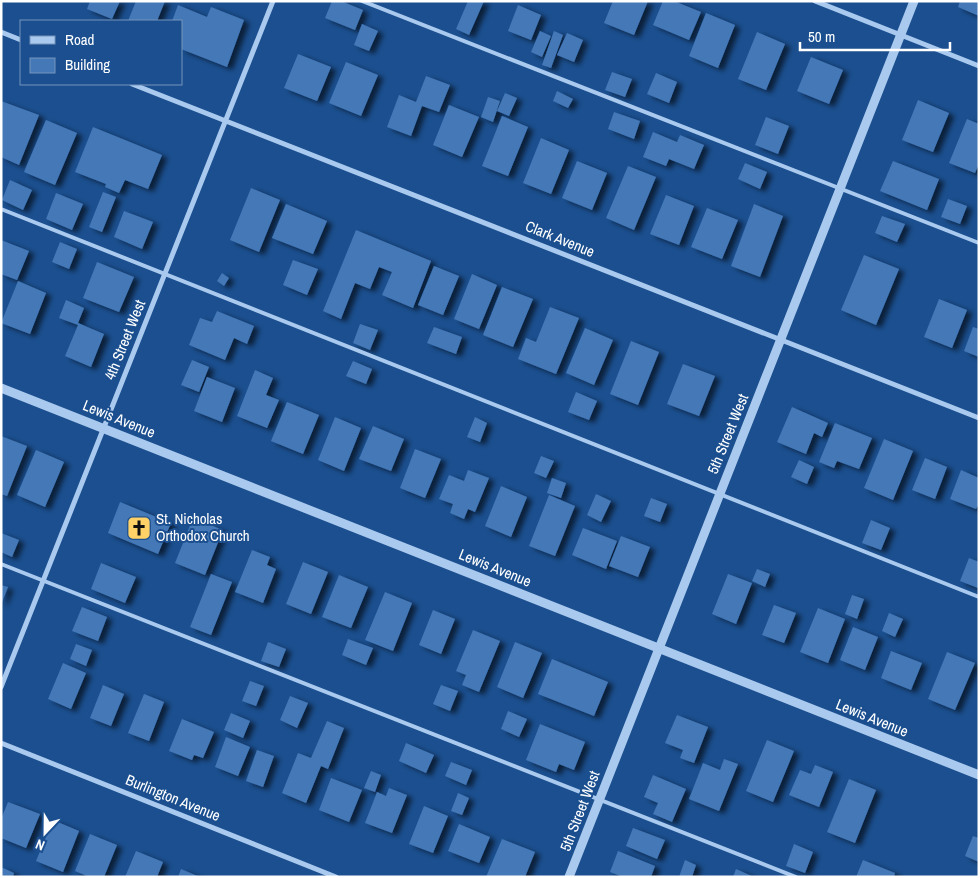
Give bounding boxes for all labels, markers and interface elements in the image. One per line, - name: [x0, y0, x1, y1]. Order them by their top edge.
- legend: [20, 20, 182, 85]
- scale bar: [800, 20, 950, 52]
- text: 50 m: [808, 26, 835, 47]
- text: Road: [65, 29, 94, 50]
- text: Building: [65, 54, 110, 75]
- street label: Clark Avenue: [522, 215, 598, 262]
- street label: 4th Street West: [99, 296, 150, 383]
- street label: 5th Street West: [702, 390, 753, 477]
- street label: Lewis Avenue: [80, 394, 159, 443]
- place label: St. Nicholas Orthodox Church: [156, 508, 250, 546]
- church icon: St. Nicholas Orthodox Church: [126, 515, 152, 541]
- street label: Lewis Avenue: [456, 543, 535, 592]
- street label: Lewis Avenue: [833, 693, 912, 742]
- street label: 5th Street West: [555, 767, 605, 854]
- street label: Burlington Avenue: [123, 769, 224, 826]
- north arrow: [20, 808, 70, 858]
- text: N: [33, 835, 47, 855]

